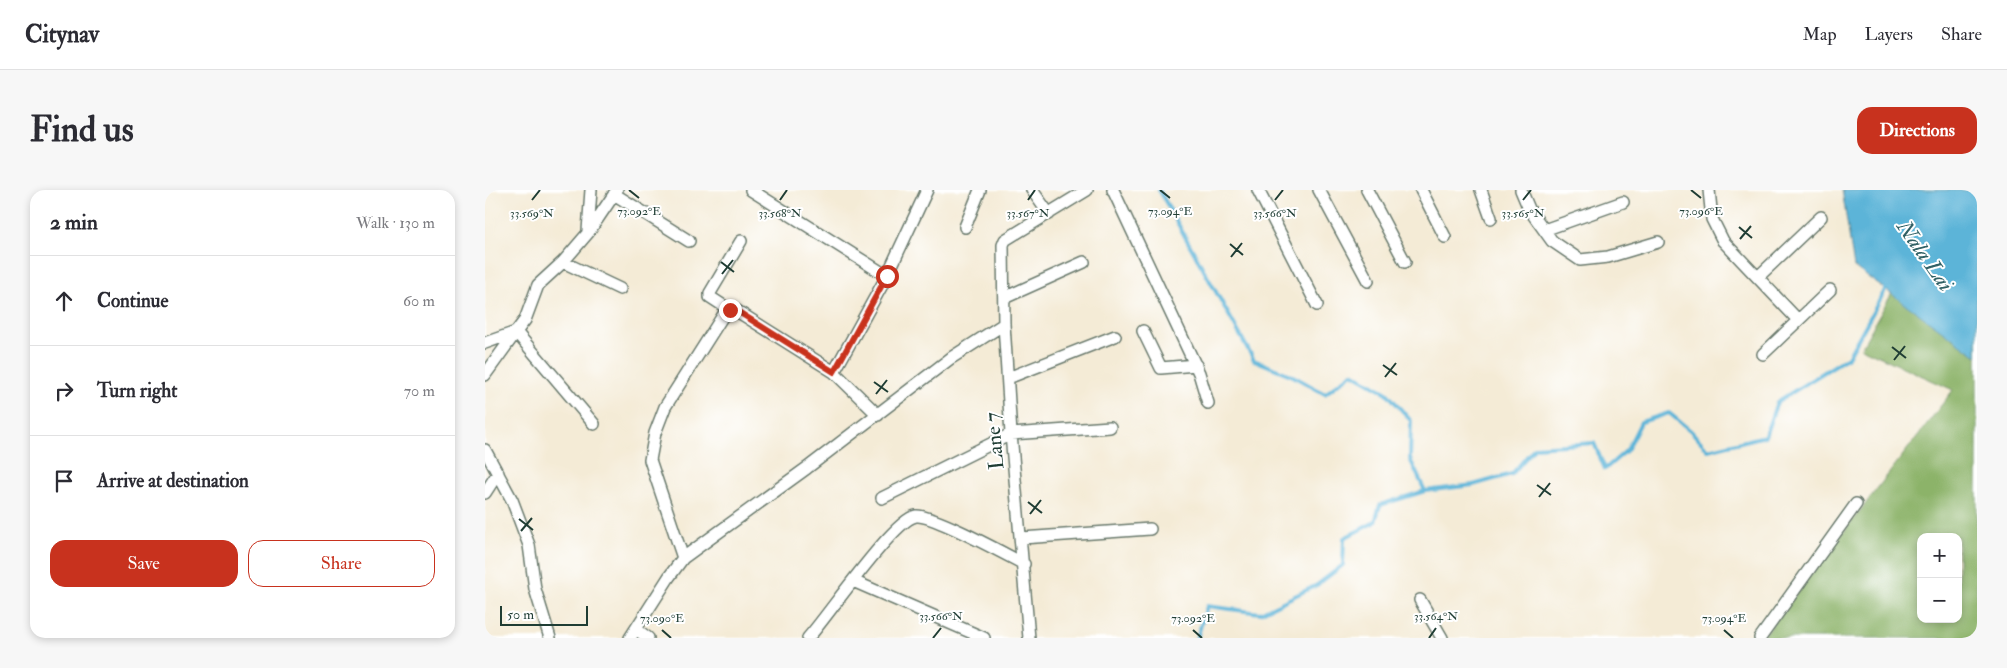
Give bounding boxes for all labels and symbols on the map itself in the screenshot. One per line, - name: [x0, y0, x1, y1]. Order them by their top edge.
- text: 73.092°E: [617, 204, 661, 219]
- text: 73.094°E: [1148, 204, 1192, 219]
- text: 73.096°E: [1679, 204, 1723, 219]
- text: 33.569°N: [510, 206, 554, 221]
- text: 33.568°N: [758, 206, 802, 221]
- text: 33.567°N: [1006, 206, 1050, 221]
- text: 33.566°N: [1253, 206, 1297, 221]
- text: 33.565°N: [1502, 206, 1545, 221]
- water label: Nala Lai: [1890, 214, 1960, 297]
- route start: [876, 265, 899, 288]
- route end: [719, 299, 742, 322]
- street label: Lane 7: [979, 411, 1010, 471]
- scale bar: [500, 603, 587, 626]
- text: 33.566°N: [919, 609, 963, 624]
- text: 33.564°N: [1414, 609, 1458, 624]
- text: 73.090°E: [640, 611, 684, 626]
- text: 73.092°E: [1171, 611, 1215, 626]
- text: 73.094°E: [1702, 611, 1746, 626]

